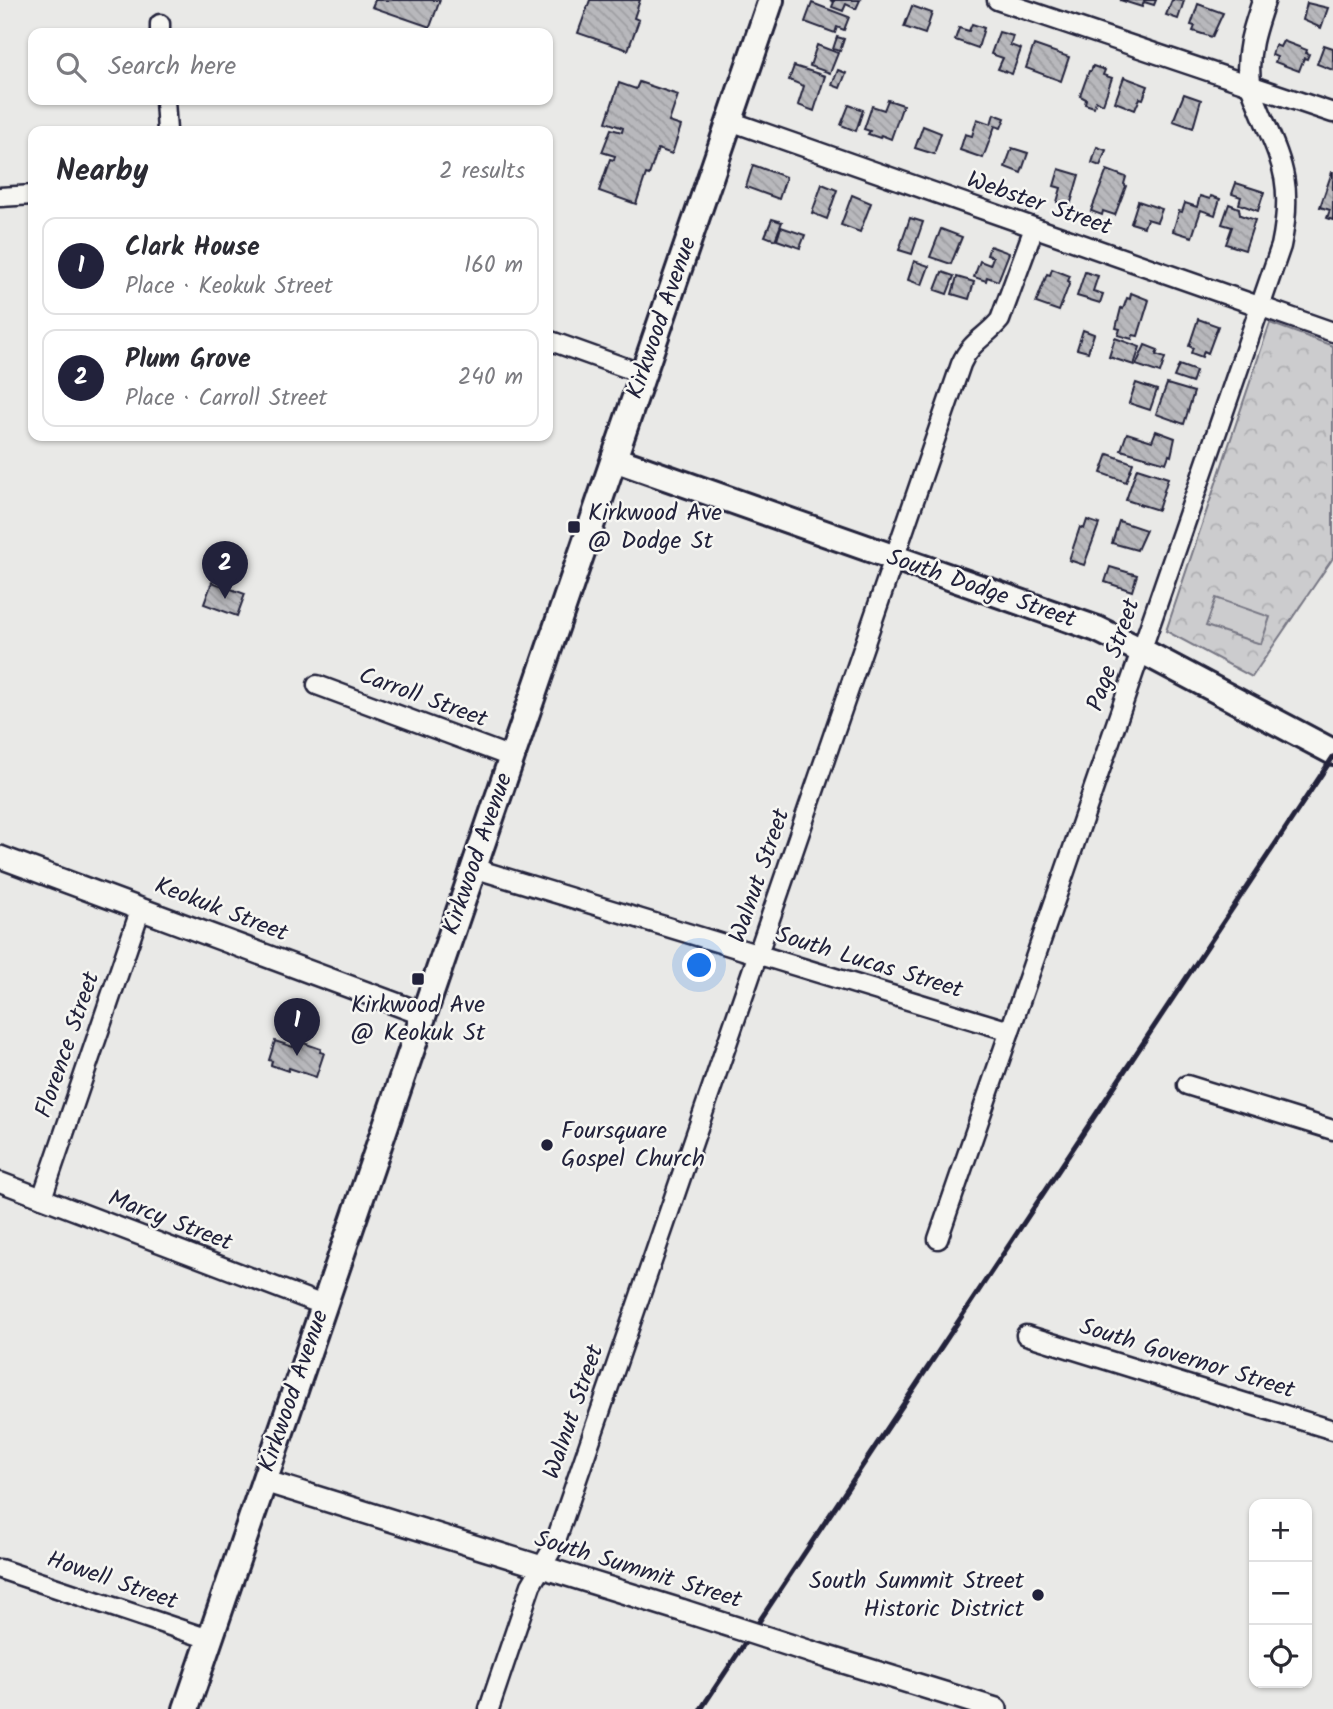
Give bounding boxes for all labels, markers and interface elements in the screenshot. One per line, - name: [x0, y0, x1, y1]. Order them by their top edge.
- search box: [28, 28, 553, 105]
- text: Search here: [108, 46, 236, 88]
- icon: search: [52, 48, 90, 86]
- text: Nearby: [56, 148, 148, 196]
- text: 2 results: [439, 154, 525, 190]
- street label: Webster Street: [961, 161, 1117, 247]
- text: Clark House: [125, 227, 260, 269]
- street label: Kirkwood Avenue: [616, 231, 708, 404]
- text: 1: [78, 248, 84, 284]
- text: 160 m: [464, 248, 523, 284]
- text: Place · Keokuk Street: [125, 269, 333, 305]
- text: Plum Grove: [125, 339, 251, 381]
- text: 2: [74, 360, 88, 396]
- text: 240 m: [458, 360, 523, 396]
- text: Place · Carroll Street: [125, 381, 327, 417]
- place label: Kirkwood Ave @ Dodge St: [588, 494, 722, 561]
- marker: Kirkwood Ave @ Dodge St: [566, 519, 582, 535]
- street label: South Dodge Street: [881, 538, 1082, 640]
- pin: 2: [202, 541, 248, 599]
- street label: Page Street: [1077, 593, 1152, 717]
- street label: Carroll Street: [353, 657, 494, 740]
- street label: Kirkwood Avenue: [432, 767, 524, 940]
- street label: Walnut Street: [719, 803, 801, 949]
- street label: Keokuk Street: [148, 867, 294, 954]
- street label: South Lucas Street: [770, 916, 968, 1010]
- your location: [682, 948, 716, 982]
- street label: Florence Street: [25, 966, 112, 1124]
- marker: Kirkwood Ave @ Keokuk St: [410, 971, 426, 987]
- place label: Kirkwood Ave @ Keokuk St: [351, 986, 486, 1053]
- pin: 1: [274, 998, 320, 1056]
- place label: Foursquare Gospel Church: [561, 1112, 705, 1179]
- marker: Foursquare Gospel Church: [539, 1137, 555, 1153]
- street label: Marcy Street: [102, 1179, 239, 1263]
- street label: Kirkwood Avenue: [248, 1304, 340, 1477]
- street label: South Governor Street: [1074, 1308, 1300, 1411]
- street label: Walnut Street: [533, 1339, 615, 1485]
- map controls: [1249, 1499, 1312, 1688]
- button: +: [1249, 1499, 1312, 1562]
- street label: South Summit Street: [530, 1520, 747, 1620]
- street label: Howell Street: [41, 1540, 183, 1622]
- place label: South Summit Street Historic District: [809, 1562, 1025, 1629]
- button: −: [1249, 1562, 1312, 1625]
- marker: South Summit Street Historic District: [1030, 1587, 1046, 1603]
- button: locate: [1249, 1625, 1312, 1688]

